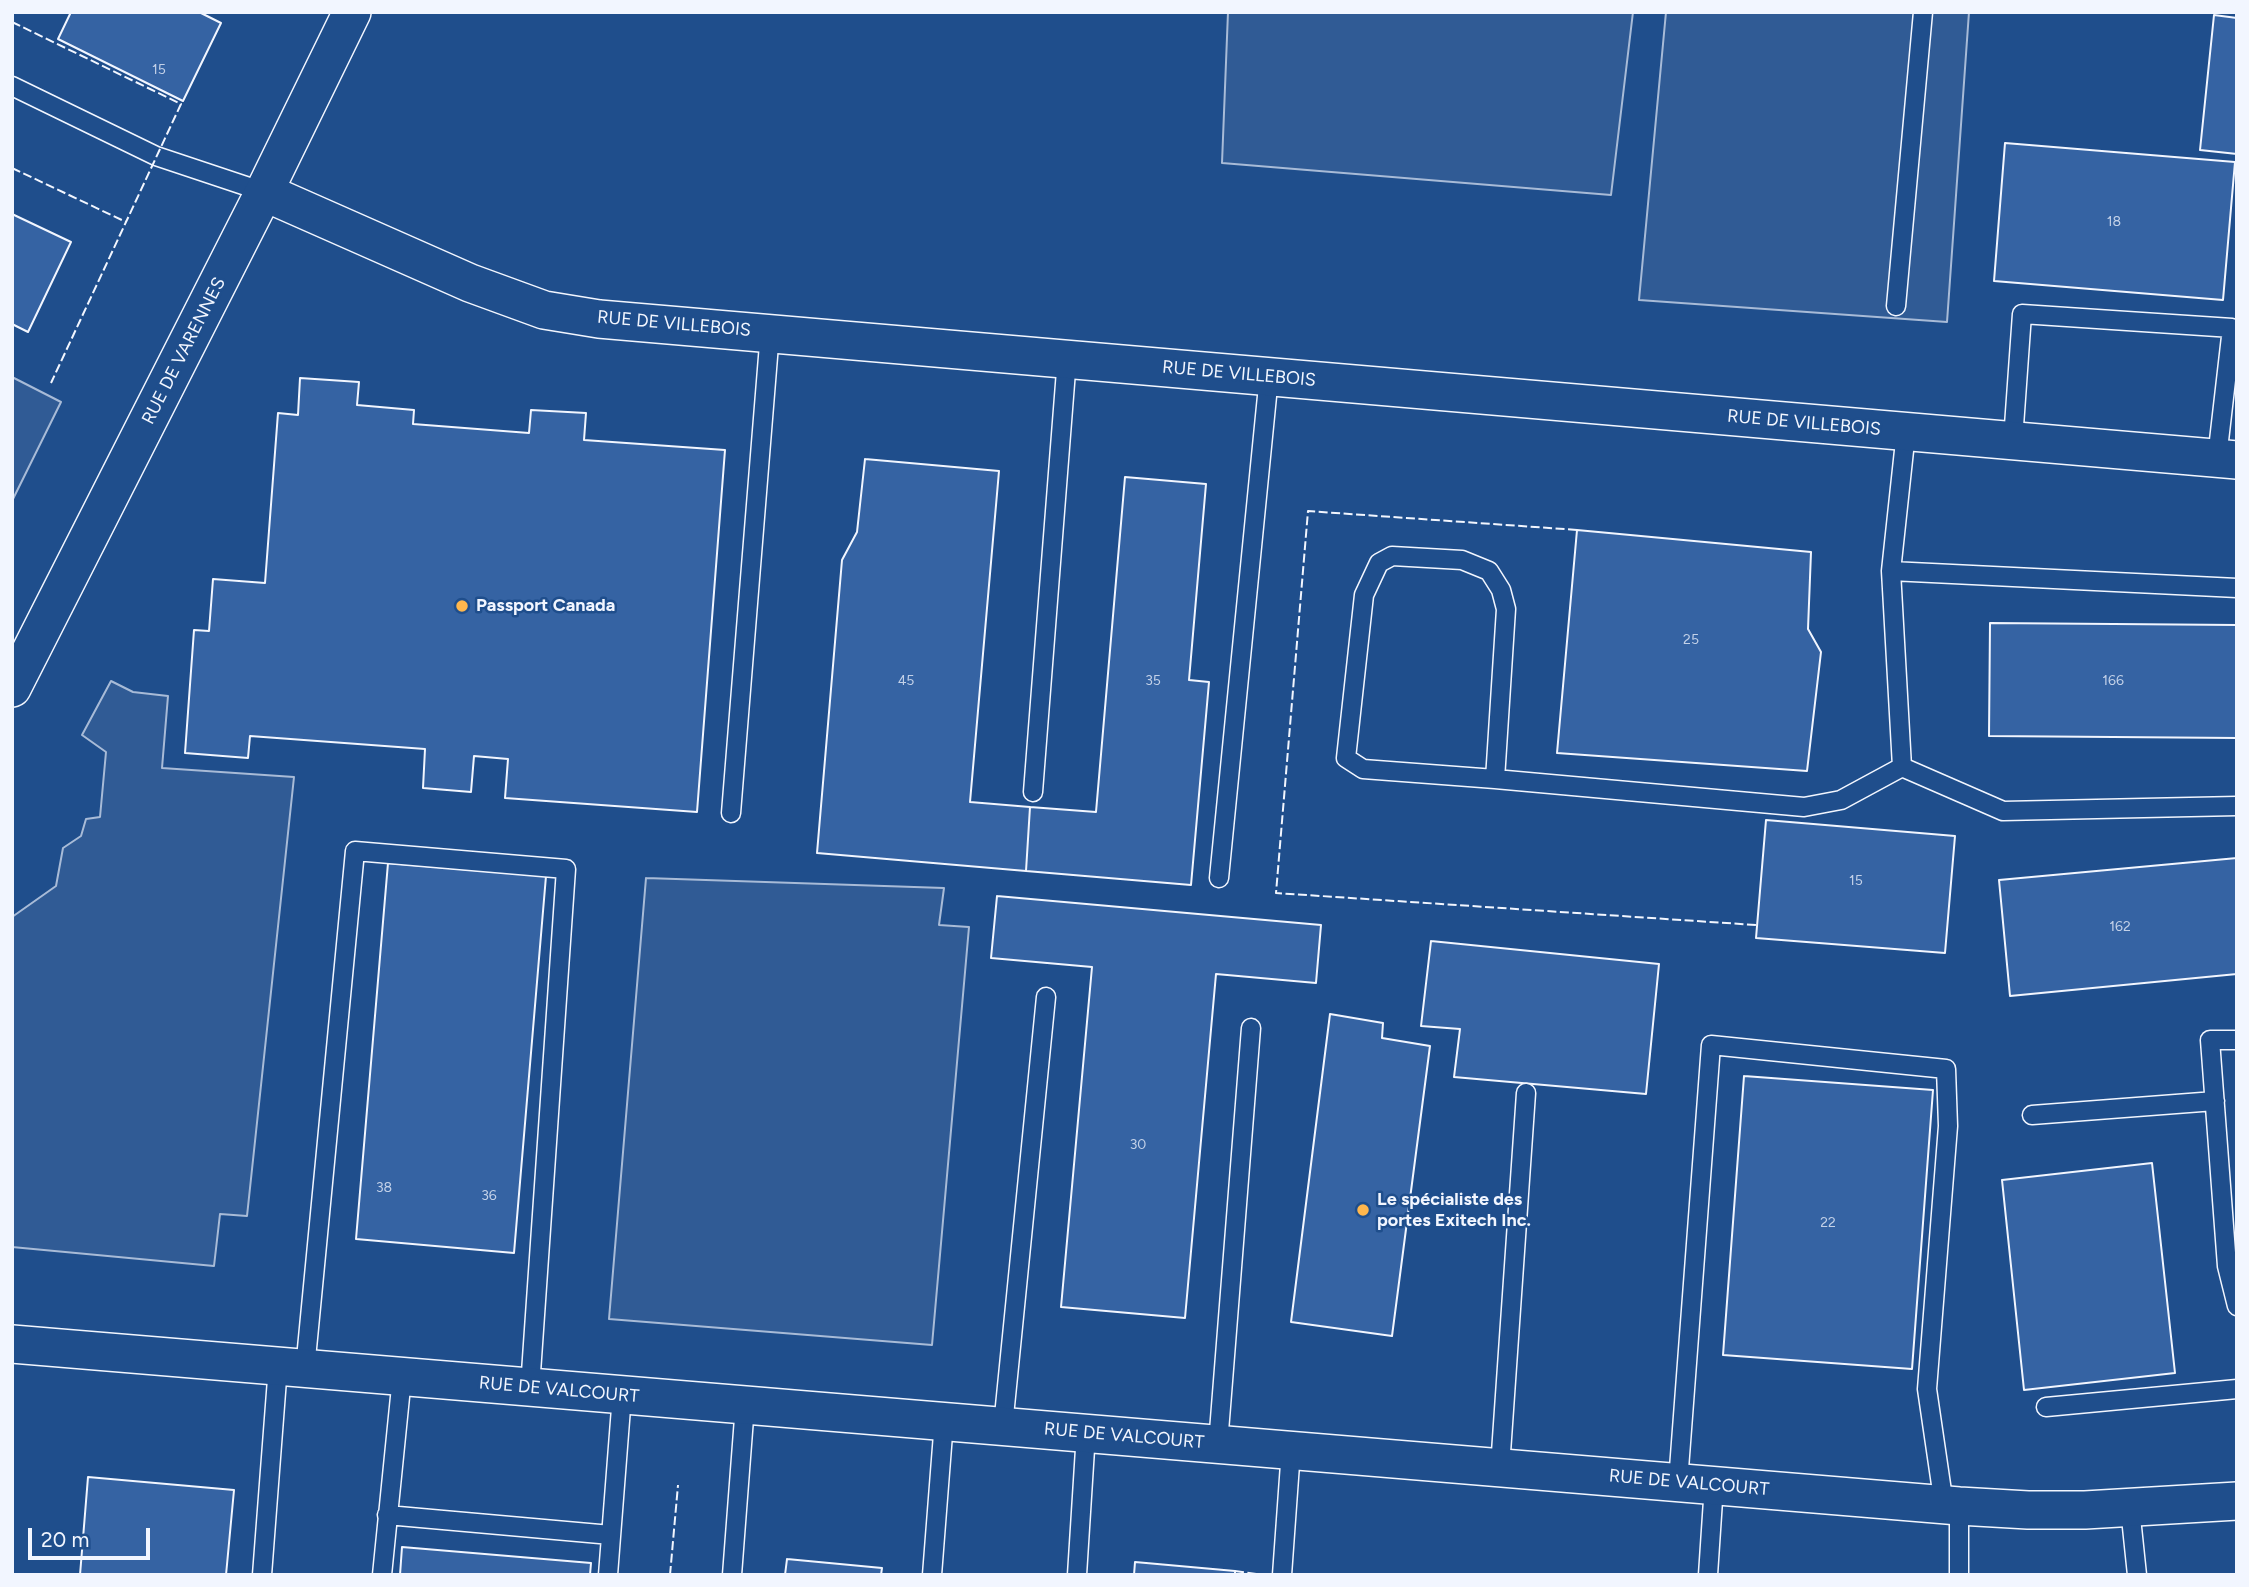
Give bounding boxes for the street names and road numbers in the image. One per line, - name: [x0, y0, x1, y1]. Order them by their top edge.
- street label: RUE DE VARENNES: [138, 274, 230, 428]
- street label: RUE DE VILLEBOIS: [596, 307, 752, 341]
- street label: RUE DE VILLEBOIS: [1161, 357, 1317, 391]
- street label: RUE DE VILLEBOIS: [1726, 406, 1882, 440]
- street label: RUE DE VALCOURT: [478, 1372, 640, 1408]
- street label: RUE DE VALCOURT: [1043, 1418, 1205, 1454]
- street label: RUE DE VALCOURT: [1608, 1465, 1770, 1501]

